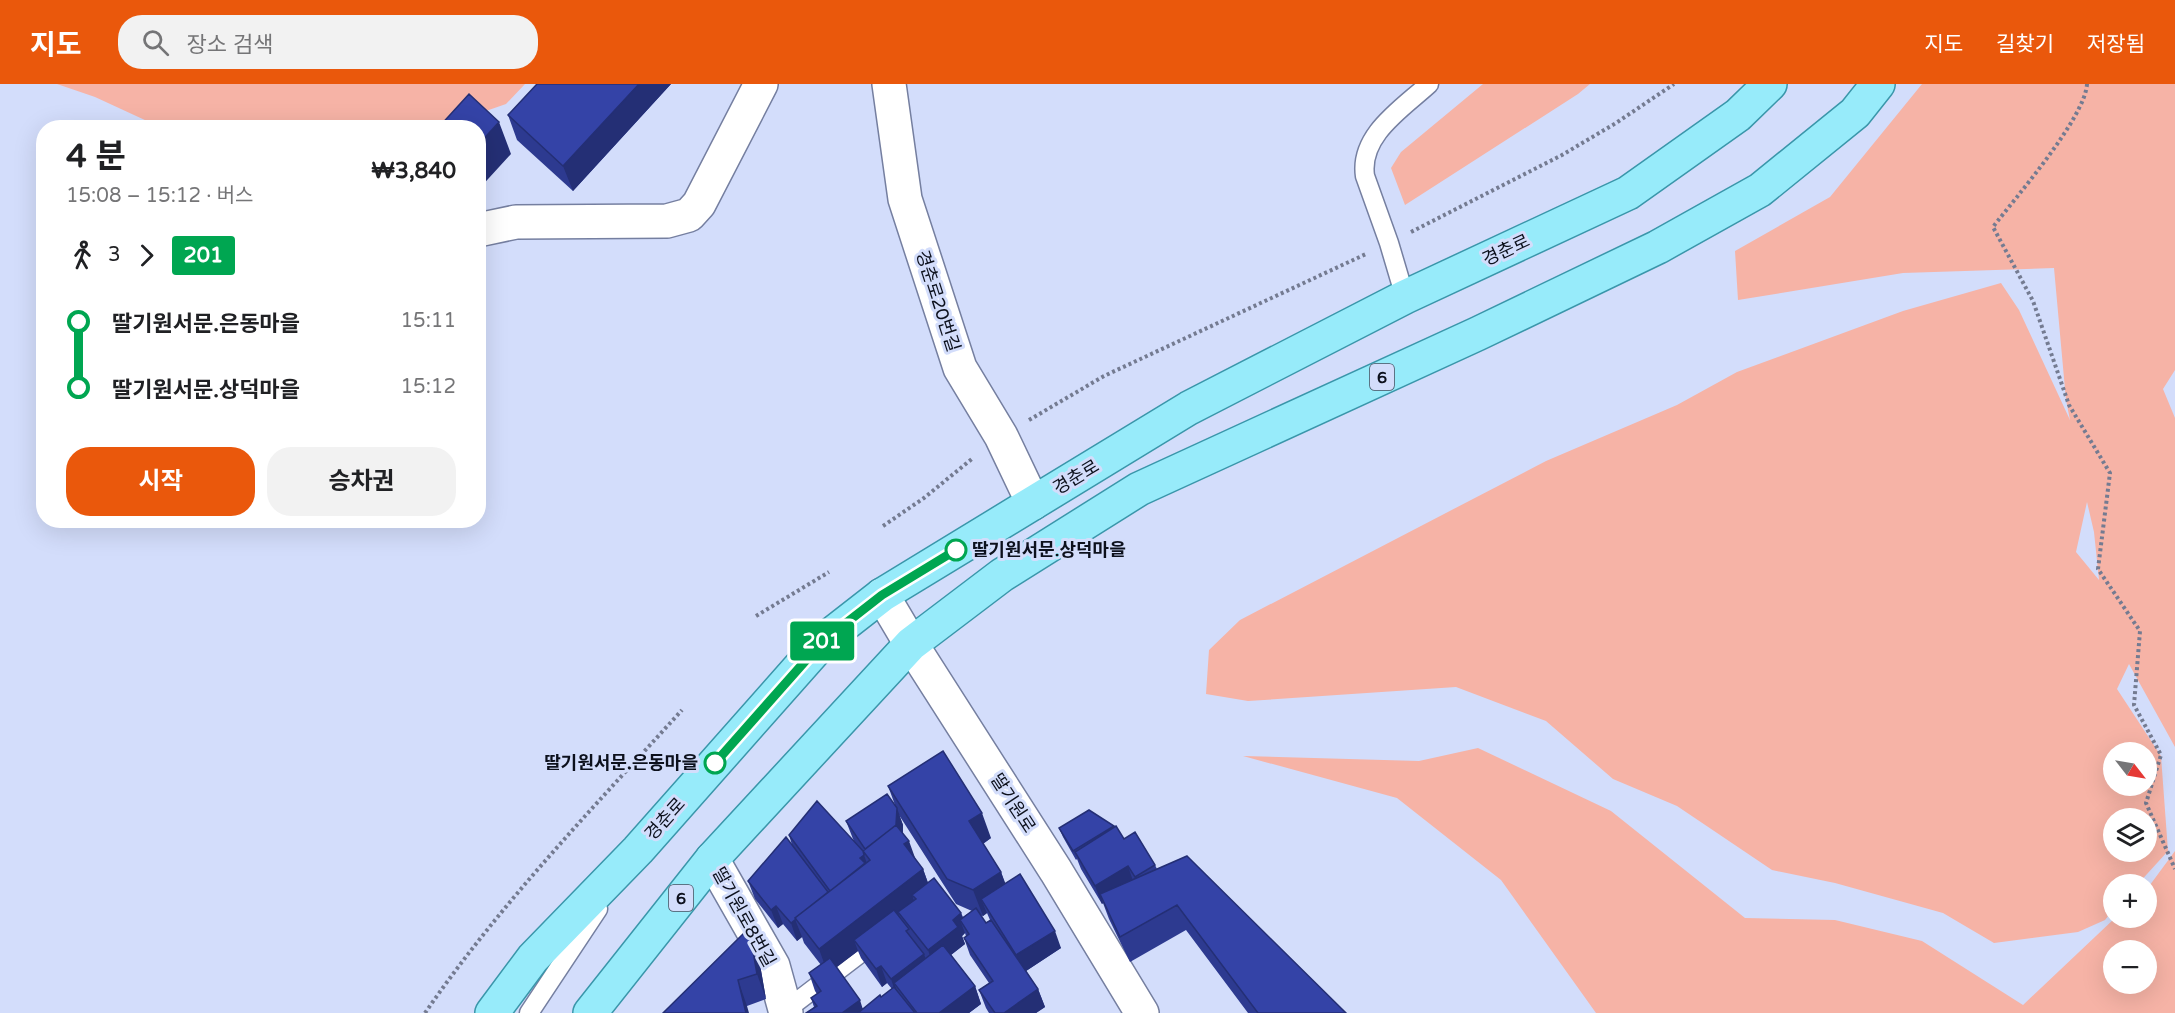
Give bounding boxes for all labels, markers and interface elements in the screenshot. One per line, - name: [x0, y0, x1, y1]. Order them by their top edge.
- search box: [118, 15, 538, 69]
- icon: search: [139, 26, 172, 59]
- text: 지도: [30, 28, 82, 62]
- text: 장소 검색: [187, 32, 273, 58]
- text: 지도: [1924, 32, 1963, 57]
- text: 길찾기: [1996, 32, 2054, 57]
- text: 저장됨: [2087, 32, 2145, 57]
- text: 4 분: [66, 137, 126, 176]
- text: ₩3,840: [371, 158, 456, 184]
- text: 15:08 – 15:12 · 버스: [66, 184, 253, 208]
- street label: 경춘로: [1479, 230, 1533, 270]
- icon: walk: [66, 239, 99, 272]
- icon: forward: [130, 239, 163, 272]
- text: 3: [108, 243, 121, 267]
- text: 201: [184, 243, 223, 268]
- street label: 경춘로20번길: [911, 247, 965, 355]
- text: 15:11: [401, 309, 456, 333]
- text: 딸기원서문.은동마을: [112, 311, 300, 337]
- road number: 6: [1370, 364, 1394, 390]
- text: 15:12: [401, 375, 456, 399]
- text: 딸기원서문.상덕마을: [112, 377, 300, 403]
- button: 시작: [66, 447, 255, 516]
- button: 승차권: [267, 447, 456, 516]
- street label: 경춘로: [1049, 455, 1103, 499]
- marker: 딸기원서문.상덕마을: [945, 539, 967, 561]
- place label: 딸기원서문.상덕마을: [972, 539, 1126, 561]
- line badge: 201: [788, 622, 856, 660]
- text: 201: [802, 629, 842, 654]
- north arrow: [2103, 742, 2157, 796]
- map controls: [2103, 742, 2157, 994]
- place label: 딸기원서문.은동마을: [544, 752, 698, 774]
- marker: 딸기원서문.은동마을: [704, 752, 726, 774]
- street label: 딸기원로: [986, 769, 1040, 837]
- street label: 경춘로: [640, 793, 690, 845]
- button: layers: [2103, 808, 2157, 862]
- street label: 딸기원로8번길: [708, 863, 780, 971]
- button: +: [2103, 874, 2157, 928]
- road number: 6: [669, 885, 693, 911]
- button: −: [2103, 940, 2157, 994]

